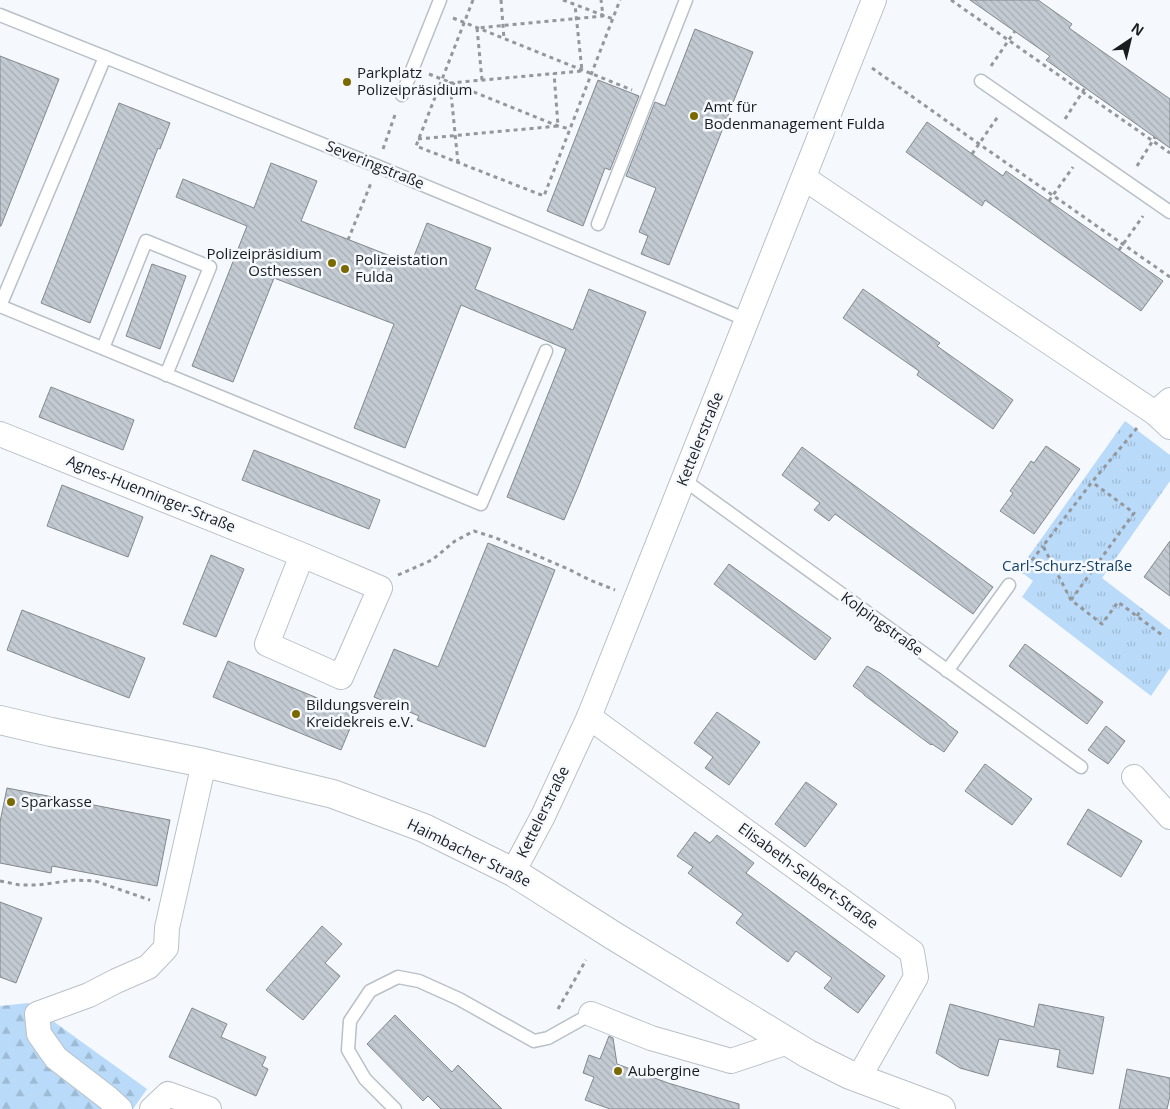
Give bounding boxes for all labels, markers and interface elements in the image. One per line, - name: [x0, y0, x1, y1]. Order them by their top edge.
- north arrow: [1105, 15, 1155, 65]
- text: N: [1128, 18, 1148, 40]
- place label: Parkplatz Polizeipräsidium: [357, 62, 473, 99]
- marker: Parkplatz Polizeipräsidium: [341, 76, 353, 88]
- place label: Amt für Bodenmanagement Fulda: [704, 96, 885, 133]
- marker: Amt für Bodenmanagement Fulda: [688, 110, 700, 122]
- street label: Severingstraße: [323, 135, 428, 193]
- place label: Polizeipräsidium Osthessen: [207, 243, 322, 280]
- place label: Polizeistation Fulda: [355, 249, 448, 286]
- marker: Polizeipräsidium Osthessen: [326, 257, 338, 269]
- marker: Polizeistation Fulda: [339, 263, 351, 275]
- street label: Kettelerstraße: [671, 389, 727, 489]
- street label: Agnes-Huenninger-Straße: [64, 450, 239, 536]
- park label: Carl-Schurz-Straße: [1002, 555, 1132, 575]
- street label: Kolpingstraße: [837, 587, 928, 660]
- place label: Bildungsverein Kreidekreis e.V.: [306, 694, 414, 731]
- marker: Bildungsverein Kreidekreis e.V.: [290, 708, 302, 720]
- street label: Kettelerstraße: [511, 762, 573, 861]
- place label: Sparkasse: [21, 791, 92, 811]
- marker: Sparkasse: [5, 796, 17, 808]
- street label: Haimbacher Straße: [404, 813, 535, 891]
- street label: Elisabeth-Selbert-Straße: [735, 818, 883, 933]
- place label: Aubergine: [628, 1060, 700, 1080]
- marker: Aubergine: [612, 1065, 624, 1077]

